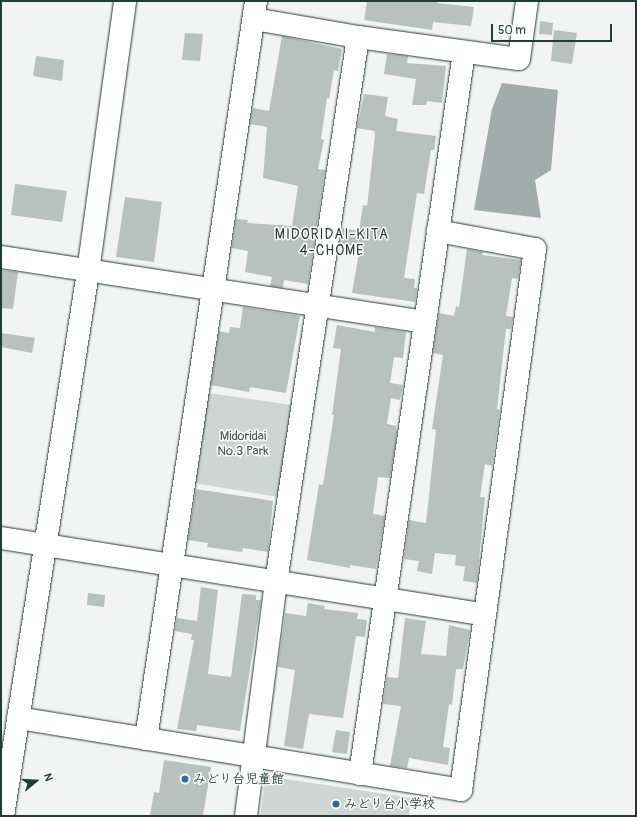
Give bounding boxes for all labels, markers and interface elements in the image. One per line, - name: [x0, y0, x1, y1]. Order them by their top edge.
- scale bar: [493, 16, 614, 42]
- text: 50 m: [498, 23, 526, 38]
- district label: MIDORIDAI-KITA 4-CHOME: [275, 227, 389, 260]
- park label: Midoridai No.3 Park: [217, 429, 269, 460]
- north arrow: [16, 761, 56, 801]
- place label: みどり台児童館: [193, 771, 284, 787]
- text: N: [41, 772, 55, 783]
- marker: みどり台児童館: [180, 774, 190, 784]
- place label: みどり台小学校: [344, 796, 435, 812]
- marker: みどり台小学校: [331, 799, 341, 809]

